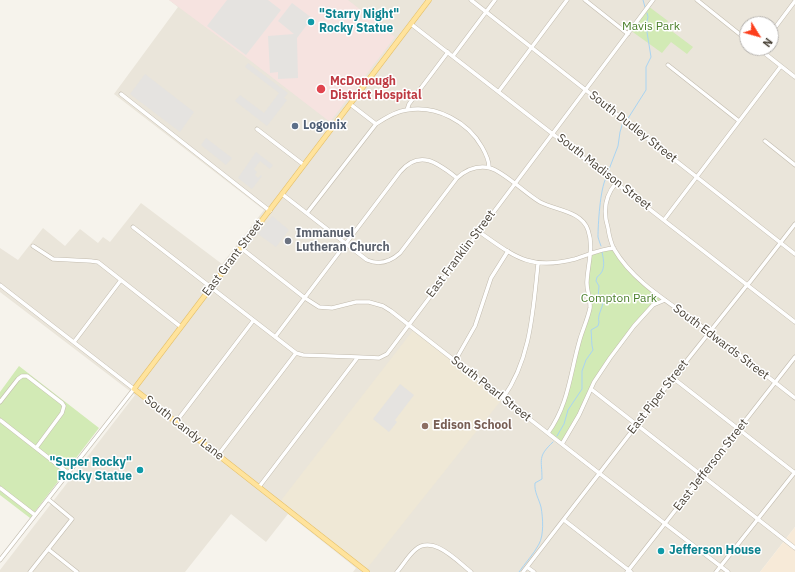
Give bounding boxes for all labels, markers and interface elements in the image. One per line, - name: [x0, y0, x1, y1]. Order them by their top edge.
- place label: "Starry Night" Rocky Statue: [319, 8, 399, 36]
- north arrow: [739, 16, 779, 56]
- marker: "Starry Night" Rocky Statue: [306, 17, 316, 27]
- park label: Mavis Park: [622, 20, 680, 34]
- text: N: [760, 35, 776, 50]
- place label: McDonough District Hospital: [330, 75, 422, 103]
- marker: McDonough District Hospital: [315, 83, 327, 95]
- street label: South Dudley Street: [586, 88, 680, 166]
- place label: Logonix: [303, 119, 347, 133]
- marker: Logonix: [290, 121, 300, 131]
- street label: South Madison Street: [554, 131, 654, 213]
- street label: East Franklin Street: [424, 208, 498, 300]
- street label: East Grant Street: [200, 217, 266, 299]
- place label: Immanuel Lutheran Church: [296, 227, 390, 255]
- marker: Immanuel Lutheran Church: [283, 236, 293, 246]
- park label: Compton Park: [581, 292, 657, 306]
- street label: South Edwards Street: [670, 301, 772, 383]
- street label: South Pearl Street: [448, 353, 534, 425]
- street label: East Piper Street: [625, 357, 691, 437]
- street label: South Candy Lane: [141, 393, 227, 463]
- street label: East Jefferson Street: [671, 416, 751, 514]
- place label: Edison School: [433, 419, 512, 433]
- marker: Edison School: [420, 421, 430, 431]
- place label: "Super Rocky" Rocky Statue: [49, 456, 132, 484]
- marker: "Super Rocky" Rocky Statue: [135, 465, 145, 475]
- place label: Jefferson House: [669, 544, 761, 558]
- marker: Jefferson House: [656, 546, 666, 556]

